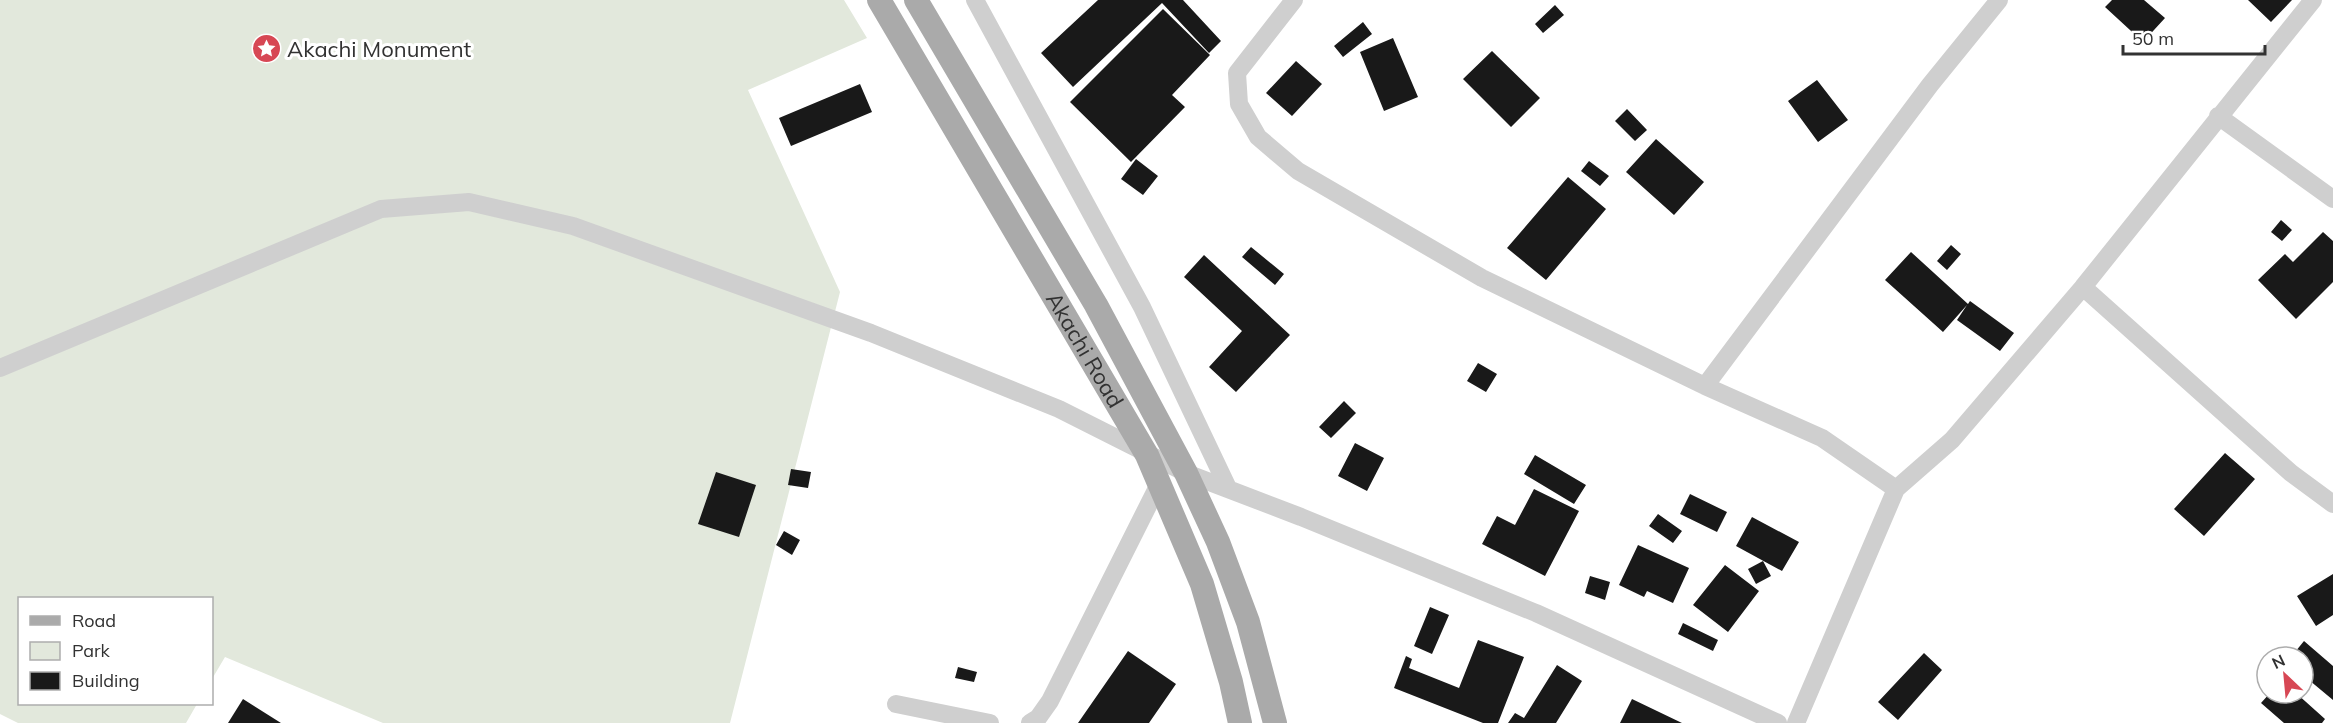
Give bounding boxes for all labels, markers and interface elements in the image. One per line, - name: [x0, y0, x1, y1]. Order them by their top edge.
- scale bar: [2123, 18, 2266, 56]
- text: 50 m: [2132, 27, 2174, 50]
- place icon: Akachi Monument: [250, 33, 282, 65]
- place label: Akachi Monument: [287, 35, 472, 63]
- street label: Akachi Road: [1040, 287, 1130, 413]
- legend: [18, 597, 213, 705]
- text: Road: [72, 609, 116, 632]
- text: Park: [72, 639, 111, 662]
- north arrow: [2255, 645, 2315, 705]
- text: N: [2269, 650, 2288, 673]
- text: Building: [72, 669, 140, 692]

